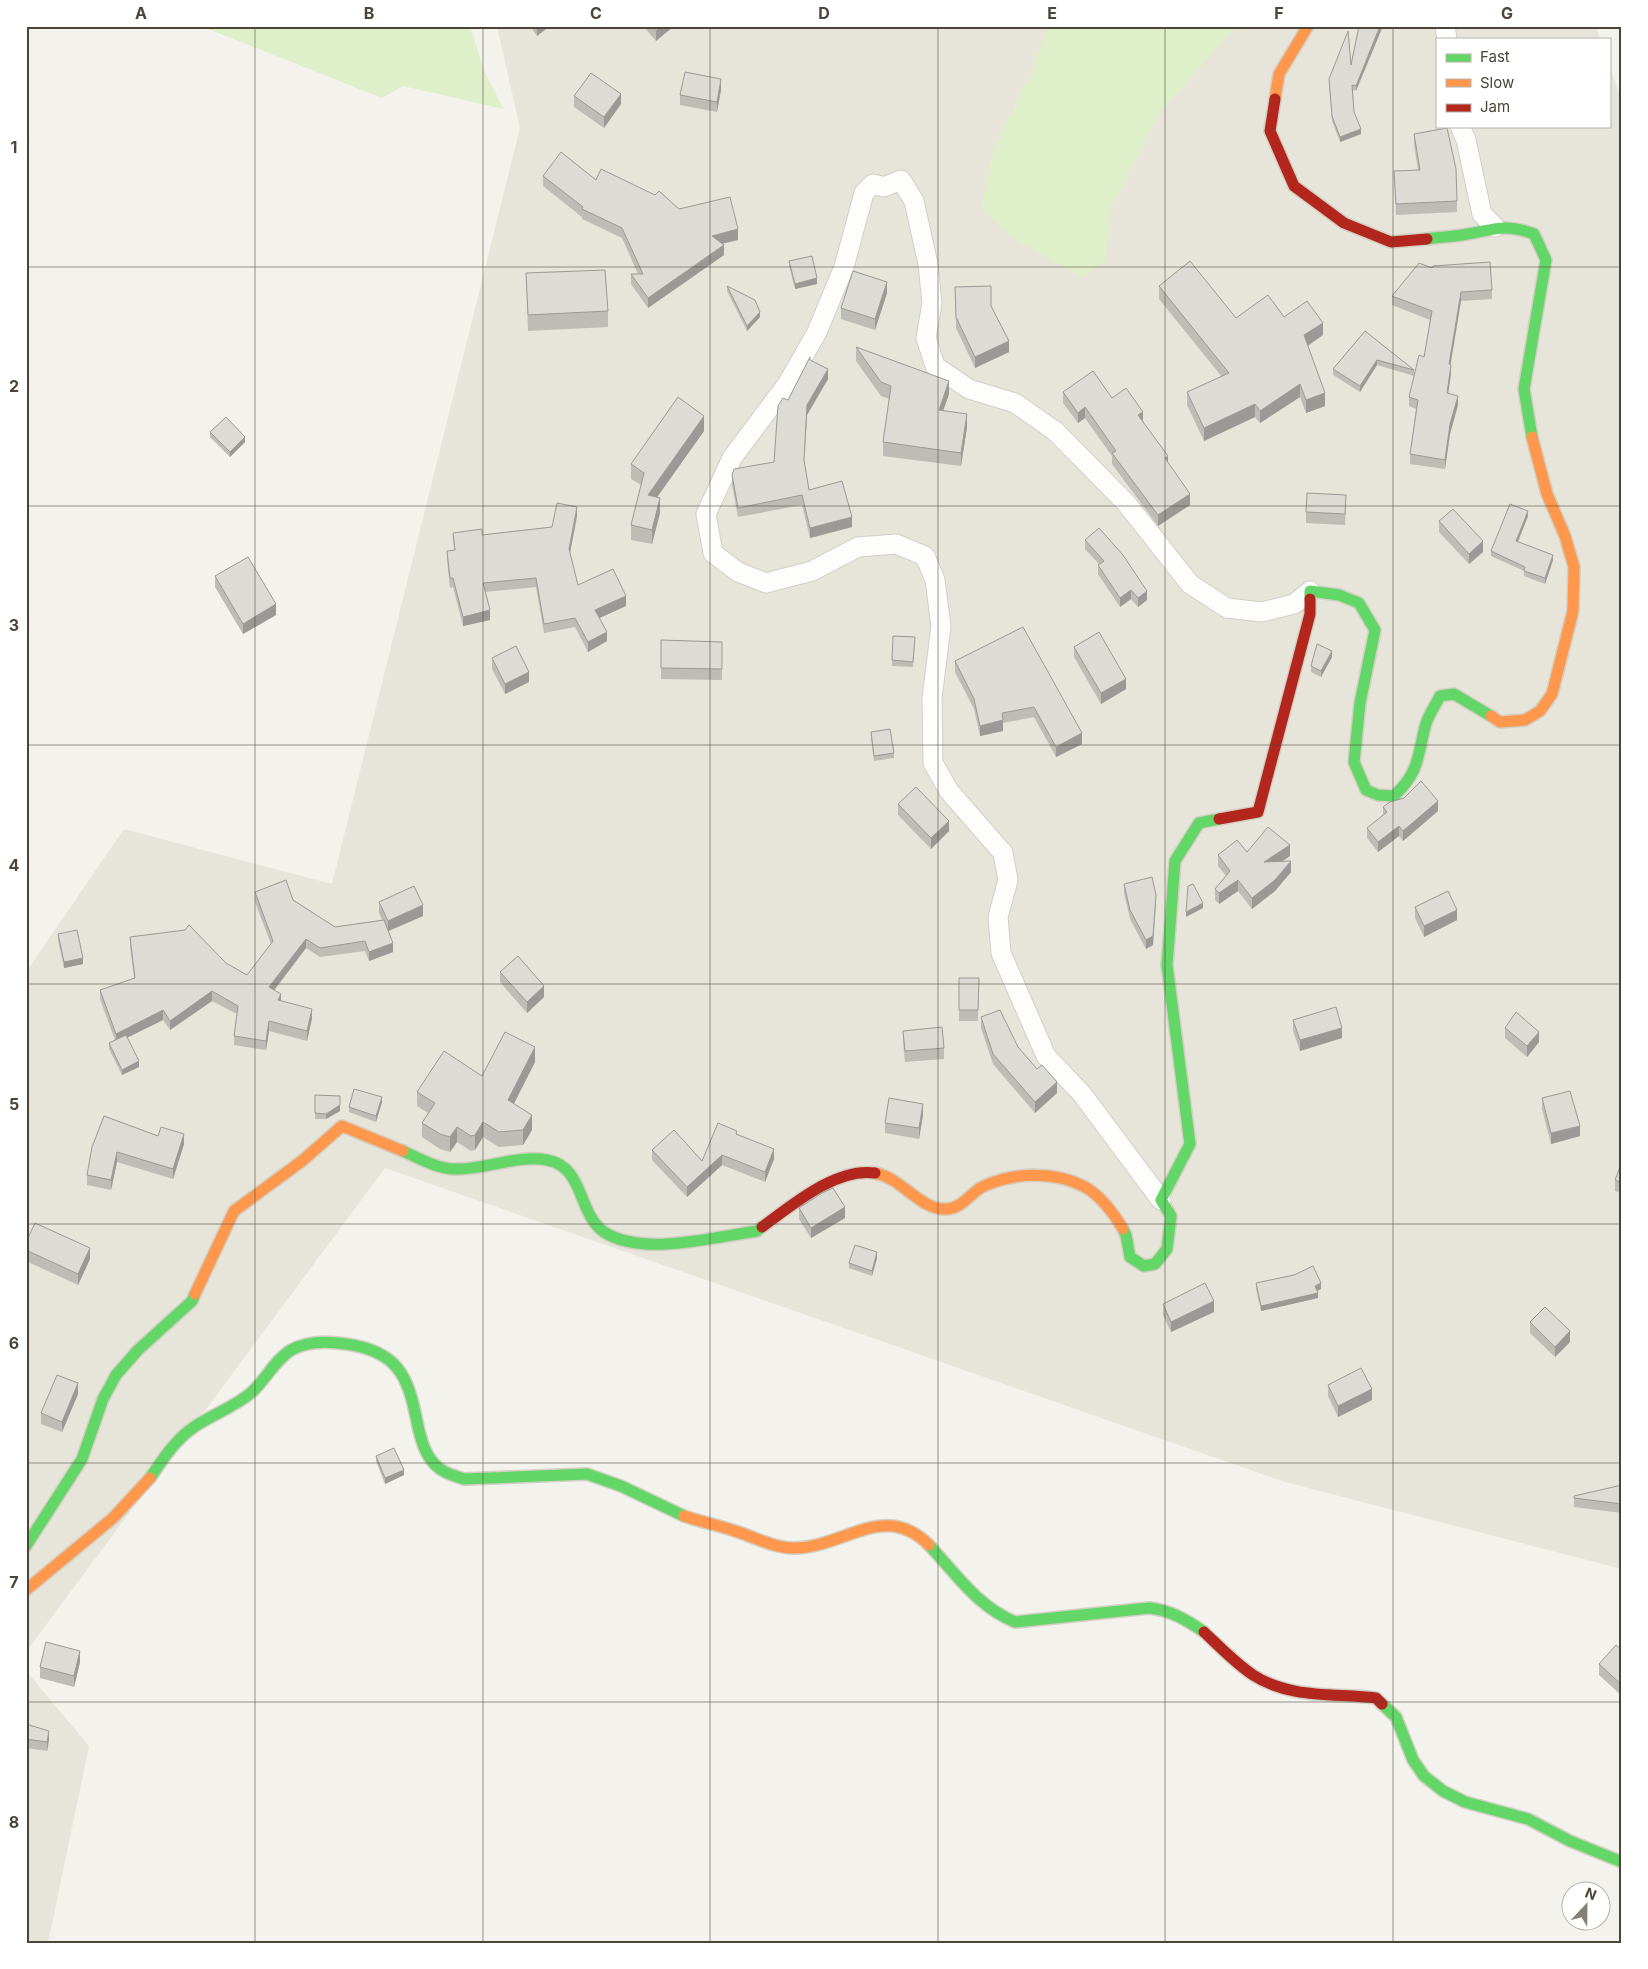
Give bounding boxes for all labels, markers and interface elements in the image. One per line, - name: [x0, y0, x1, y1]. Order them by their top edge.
- text: A: [135, 3, 147, 23]
- text: B: [364, 3, 374, 23]
- text: C: [590, 3, 602, 23]
- text: D: [818, 3, 830, 23]
- text: E: [1047, 3, 1057, 23]
- text: F: [1274, 3, 1284, 23]
- text: G: [1501, 3, 1513, 23]
- legend: [1436, 38, 1610, 128]
- text: Fast: [1480, 47, 1510, 66]
- text: Slow: [1480, 73, 1514, 92]
- text: Jam: [1480, 97, 1510, 116]
- text: 1: [11, 137, 17, 157]
- text: 2: [9, 376, 19, 396]
- text: 3: [9, 615, 19, 635]
- text: 4: [9, 855, 20, 875]
- text: 5: [9, 1094, 19, 1114]
- text: 6: [9, 1333, 19, 1353]
- text: 7: [9, 1572, 19, 1592]
- text: 8: [9, 1812, 19, 1832]
- north arrow: [1560, 1882, 1610, 1932]
- text: N: [1583, 1884, 1599, 1903]

